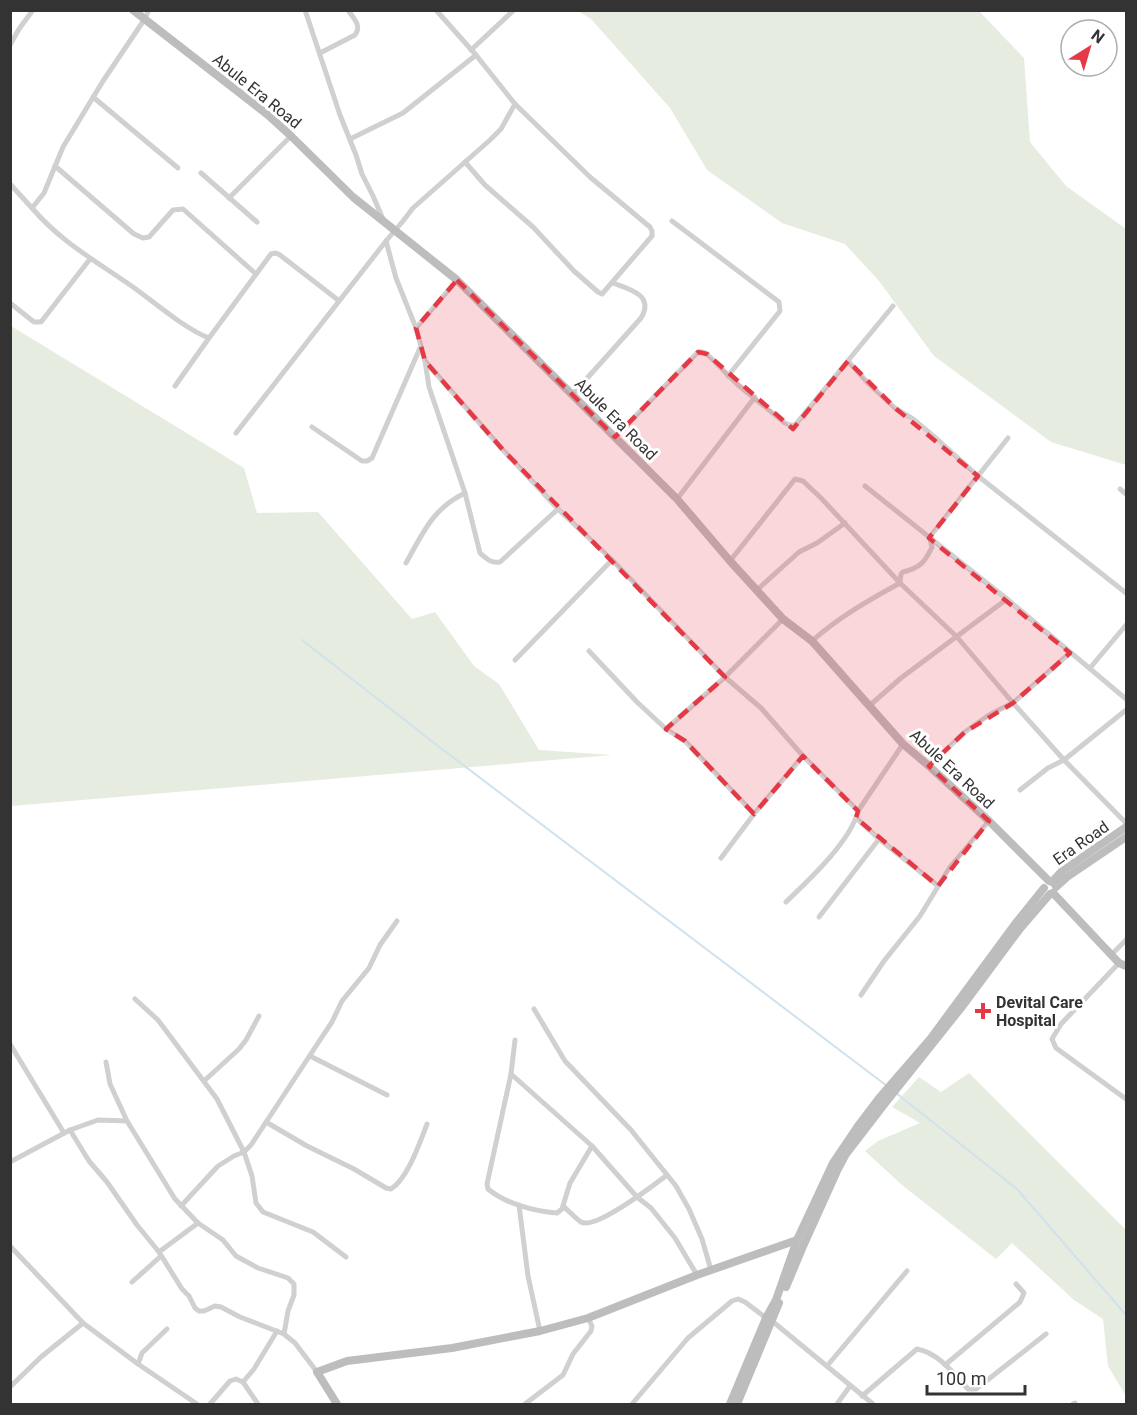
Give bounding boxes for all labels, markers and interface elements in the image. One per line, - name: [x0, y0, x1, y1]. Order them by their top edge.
- north arrow: [1059, 18, 1119, 78]
- text: N: [1087, 25, 1108, 47]
- street label: Abule Era Road: [209, 50, 305, 132]
- street label: Abule Era Road: [571, 374, 661, 464]
- street label: Abule Era Road: [906, 725, 998, 813]
- street label: Era Road: [1050, 817, 1112, 869]
- place label: Devital Care Hospital: [996, 993, 1083, 1030]
- marker: Devital Care Hospital: [974, 1002, 992, 1020]
- scale bar: [927, 1358, 1024, 1396]
- text: 100 m: [936, 1368, 987, 1389]

